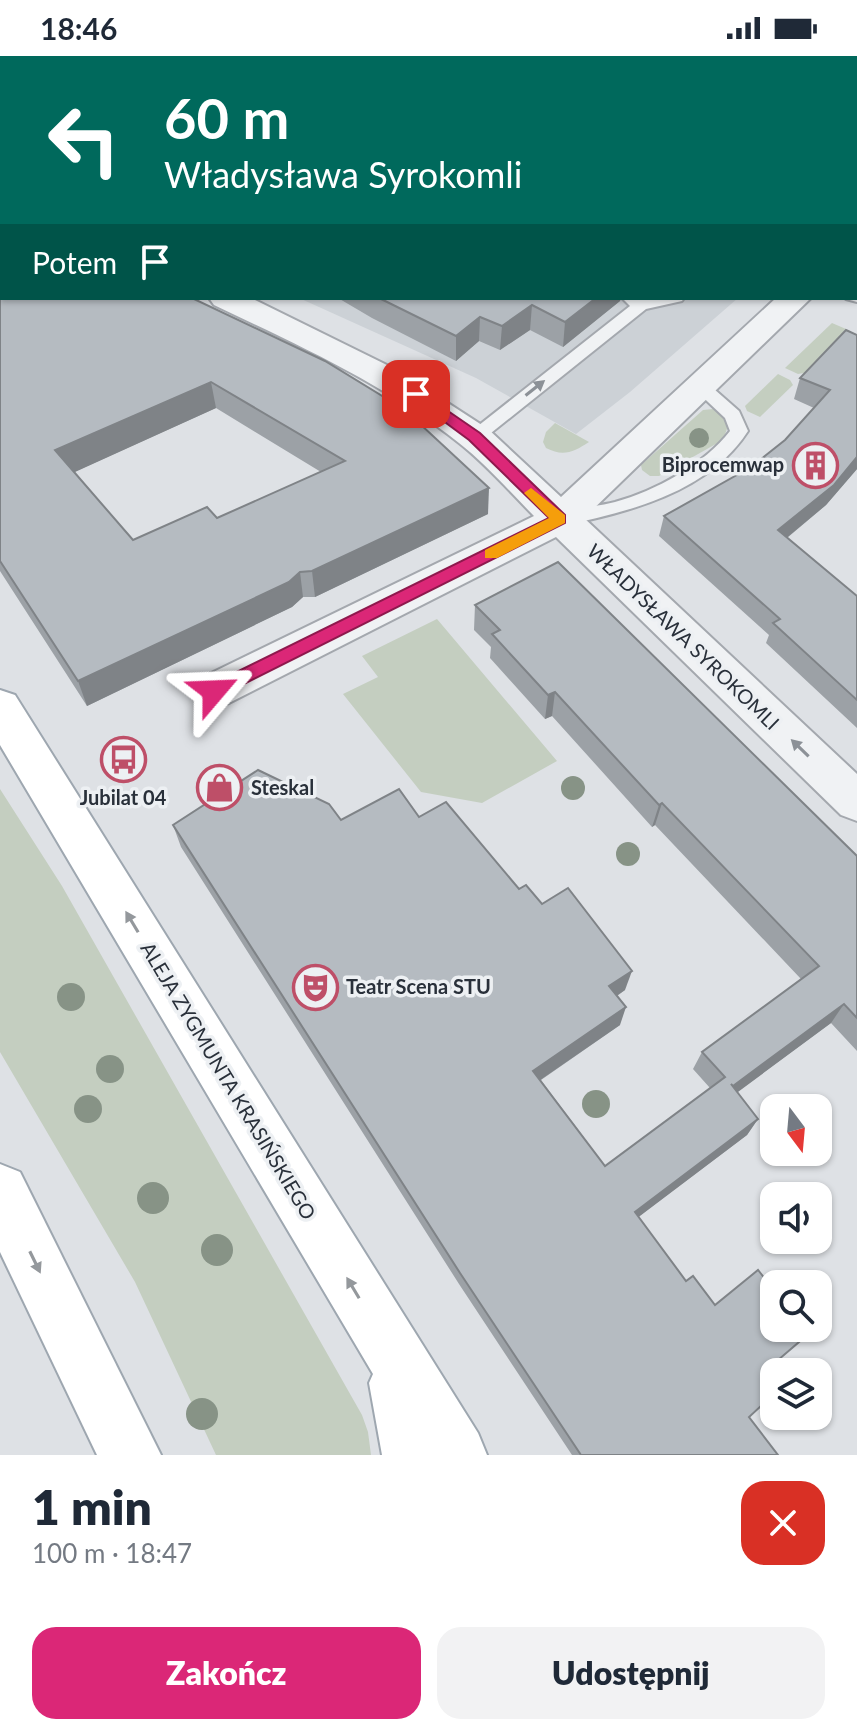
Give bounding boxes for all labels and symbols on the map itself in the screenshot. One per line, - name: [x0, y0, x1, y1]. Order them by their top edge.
- pin: [382, 360, 450, 428]
- one-way arrow: [525, 380, 545, 396]
- building icon: Biprocemwap: [791, 441, 839, 489]
- place label: Biprocemwap: [662, 452, 784, 476]
- street label: WŁADYSŁAWA SYROKOMLI: [583, 538, 785, 734]
- position arrow: [172, 649, 256, 733]
- bus stop icon: Jubilat 04: [99, 735, 147, 783]
- one-way arrow: [791, 740, 810, 758]
- shop icon: Steskal: [196, 764, 244, 812]
- place label: Steskal: [251, 775, 314, 799]
- place label: Jubilat 04: [80, 785, 167, 809]
- one-way arrow: [125, 911, 139, 933]
- street label: ALEJA ZYGMUNTA KRASIŃSKIEGO: [136, 937, 321, 1224]
- theatre icon: Teatr Scena STU: [291, 963, 339, 1011]
- place label: Teatr Scena STU: [346, 974, 491, 998]
- north arrow: [760, 1094, 832, 1166]
- one-way arrow: [28, 1250, 41, 1273]
- one-way arrow: [346, 1277, 360, 1299]

